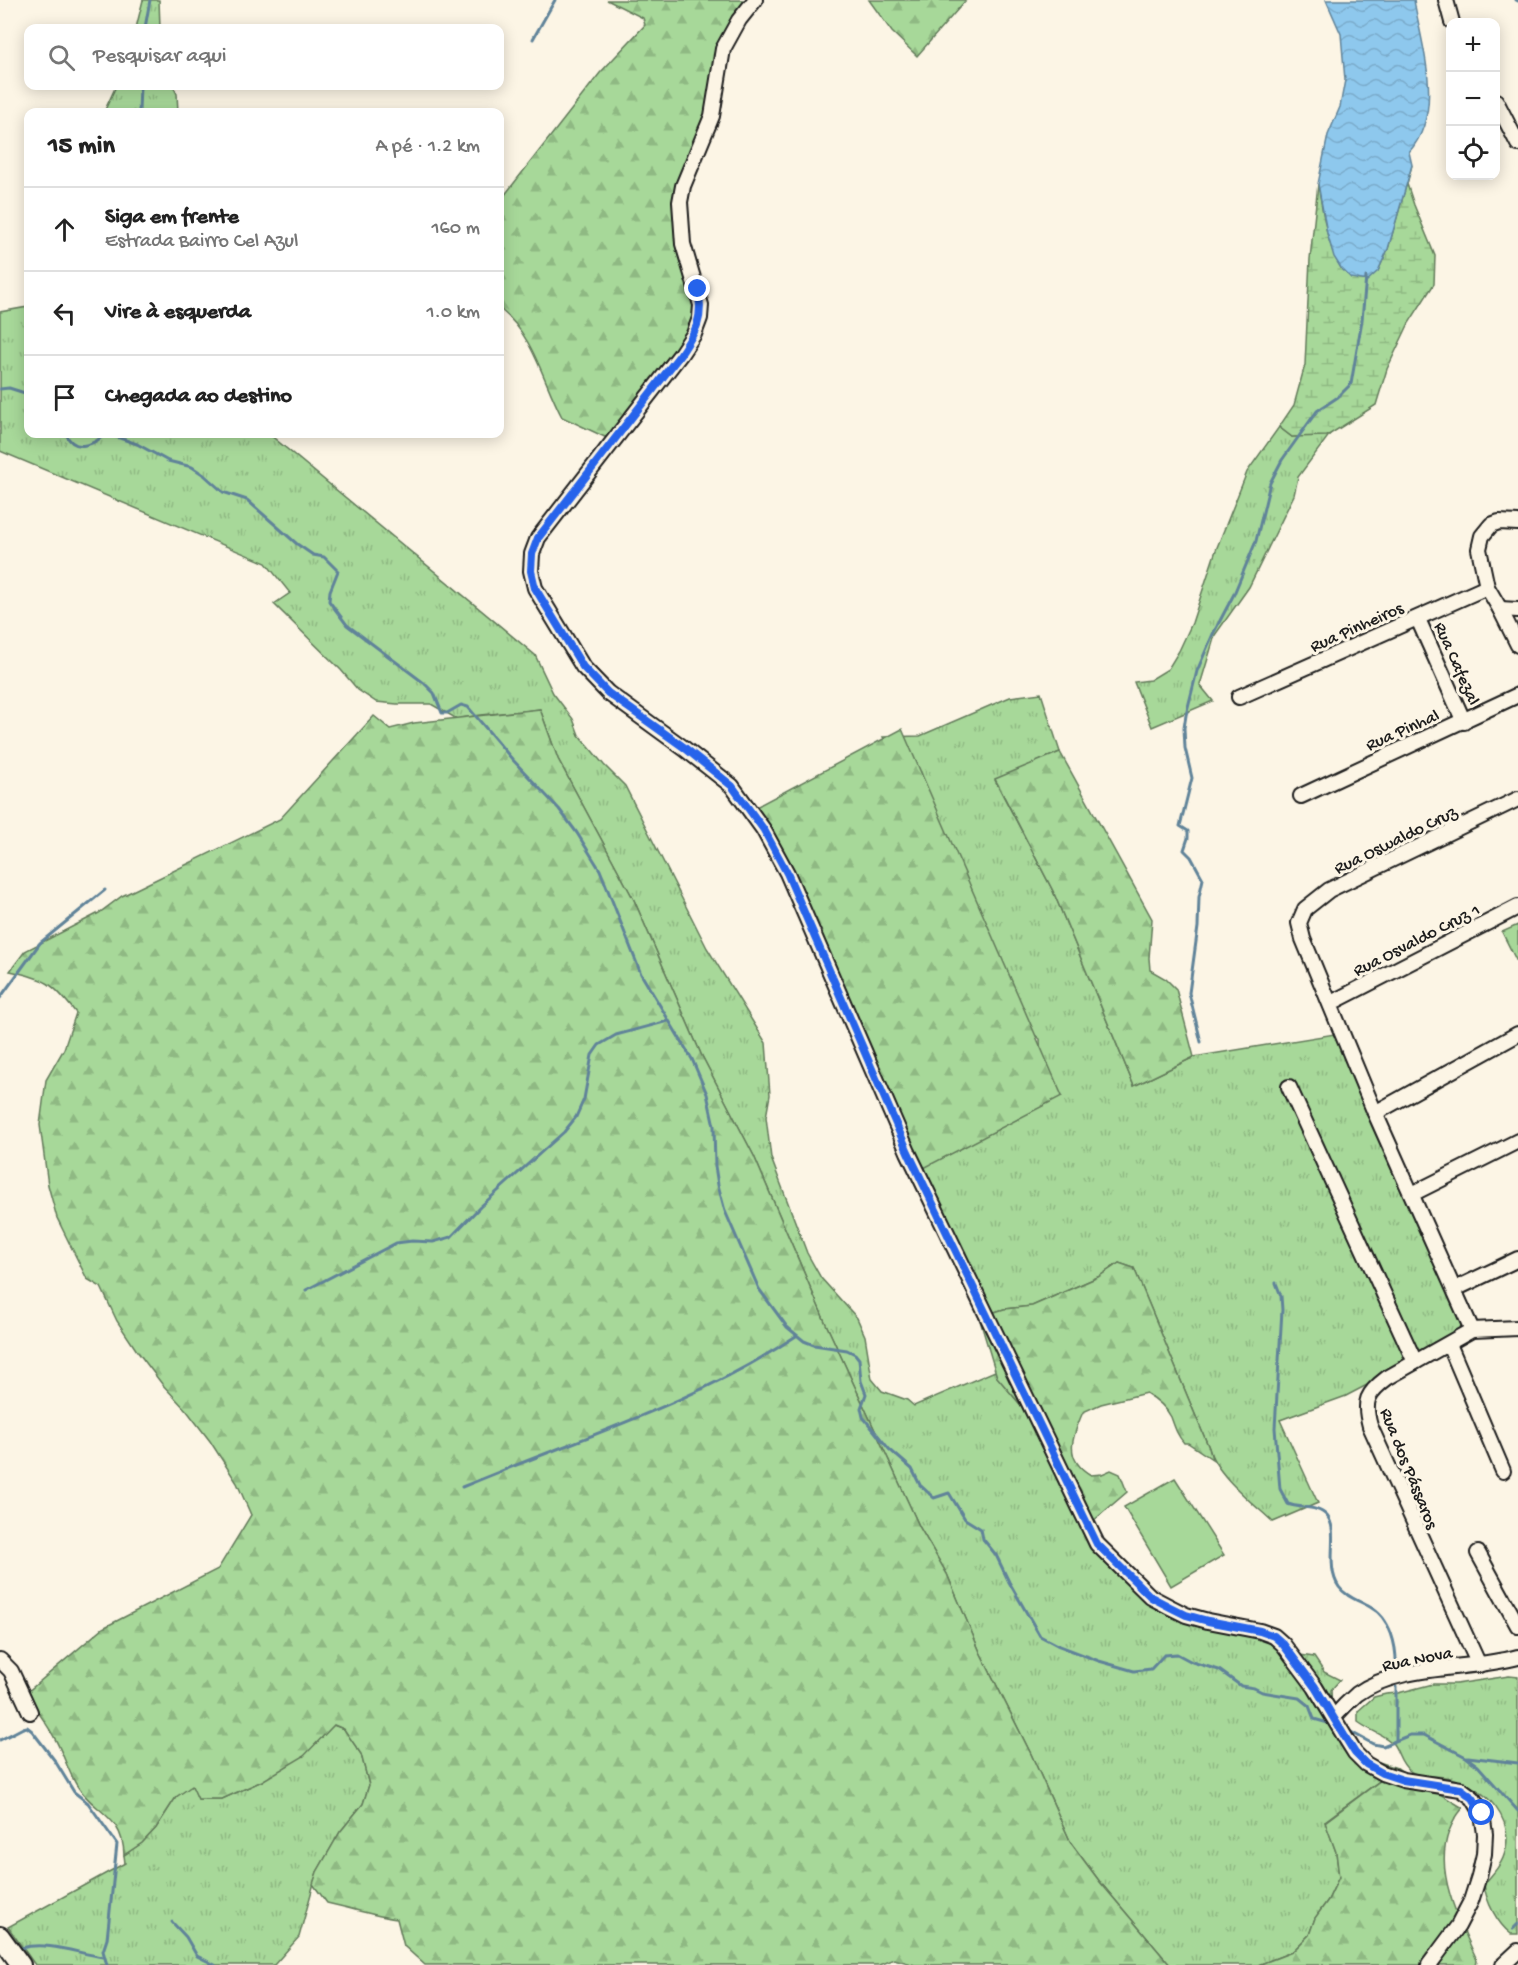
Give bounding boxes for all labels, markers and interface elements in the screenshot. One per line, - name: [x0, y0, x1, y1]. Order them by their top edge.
- map controls: [1446, 18, 1500, 180]
- button: +: [1446, 18, 1500, 72]
- search box: [24, 24, 504, 90]
- icon: search: [45, 41, 78, 74]
- text: Pesquisar aqui: [93, 44, 227, 70]
- button: −: [1446, 72, 1500, 126]
- button: locate: [1446, 126, 1500, 180]
- text: 15 min: [48, 132, 115, 163]
- text: A pé · 1.2 km: [376, 136, 480, 159]
- text: Siga em frente: [105, 205, 239, 231]
- icon: ahead: [48, 213, 81, 246]
- text: 160 m: [431, 218, 480, 241]
- text: Estrada Bairro Cel Azul: [105, 231, 298, 254]
- route end: [684, 275, 710, 301]
- icon: left: [48, 297, 81, 330]
- text: Vire à esquerda: [105, 300, 251, 326]
- text: 1.0 km: [426, 302, 480, 325]
- icon: arrive: [48, 381, 81, 414]
- text: Chegada ao destino: [105, 384, 292, 410]
- street label: Rua Pinheiros: [1307, 598, 1408, 658]
- street label: Rua Cafezal: [1428, 619, 1483, 709]
- street label: Rua Pinhal: [1363, 706, 1443, 757]
- street label: Rua Oswaldo Cruz: [1331, 802, 1462, 880]
- street label: Rua Osvaldo Cruz 1: [1350, 900, 1484, 982]
- street label: Rua dos Pássaros: [1374, 1405, 1442, 1534]
- street label: Rua Nova: [1381, 1643, 1455, 1678]
- route start: [1468, 1799, 1494, 1825]

